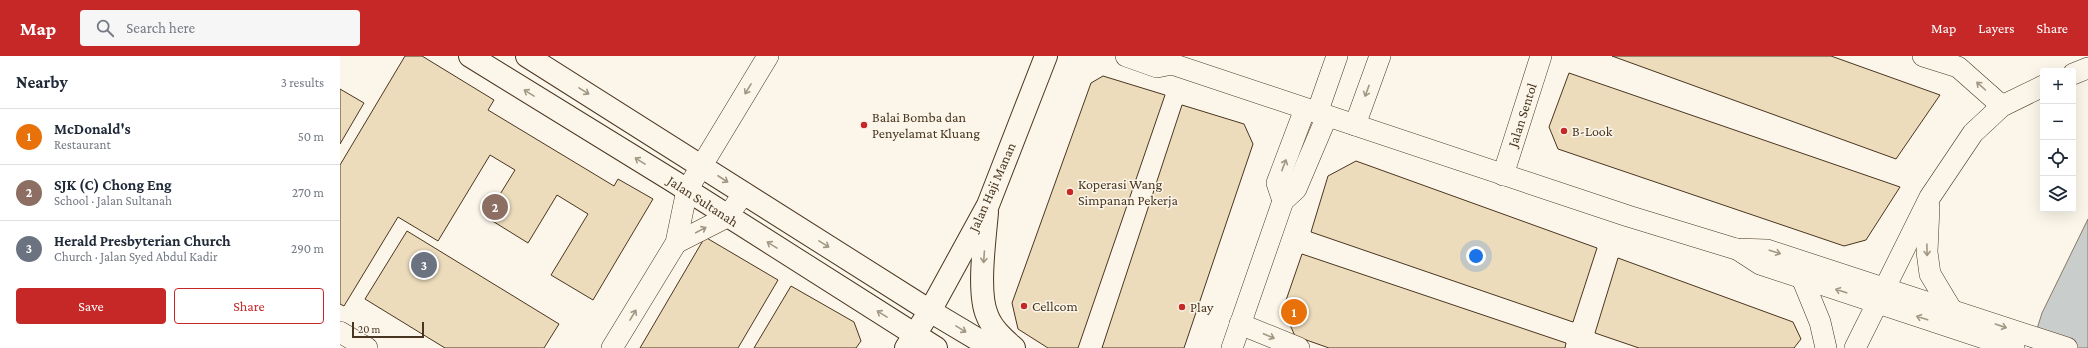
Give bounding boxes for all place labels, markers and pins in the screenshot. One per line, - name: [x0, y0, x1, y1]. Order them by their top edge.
- place label: Balai Bomba dan Penyelamat Kluang: [872, 109, 980, 141]
- marker: Balai Bomba dan Penyelamat Kluang: [859, 120, 869, 130]
- place label: B-Look: [1572, 123, 1613, 139]
- marker: B-Look: [1559, 126, 1569, 136]
- place label: Koperasi Wang Simpanan Pekerja: [1078, 176, 1179, 209]
- marker: Koperasi Wang Simpanan Pekerja: [1065, 187, 1075, 197]
- pin: 2: [482, 192, 508, 222]
- pin: 3: [411, 250, 437, 280]
- pin: 1: [1281, 297, 1307, 327]
- place label: Cellcom: [1032, 298, 1078, 314]
- place label: Play: [1190, 299, 1214, 315]
- marker: Cellcom: [1019, 301, 1029, 311]
- marker: Play: [1177, 302, 1187, 312]

